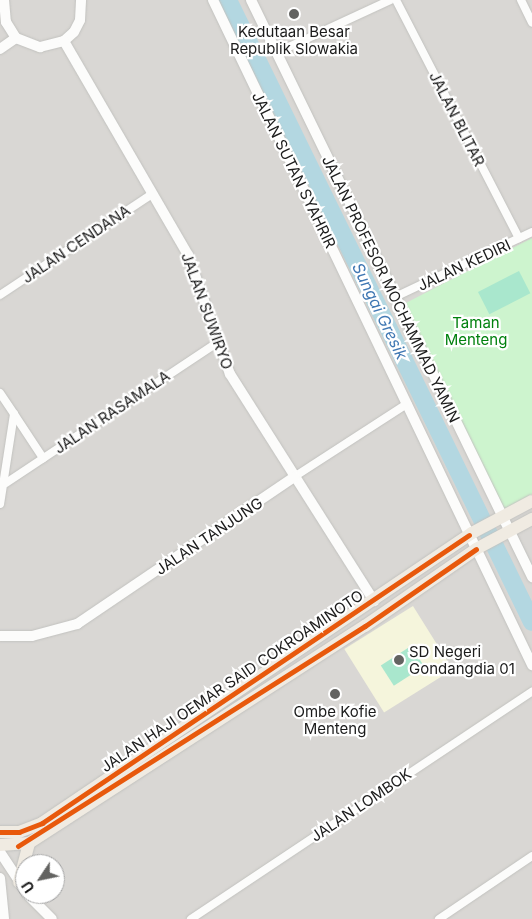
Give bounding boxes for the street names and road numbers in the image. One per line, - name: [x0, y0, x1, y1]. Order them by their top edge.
- street label: JALAN BLITAR: [425, 69, 489, 169]
- street label: JALAN SUTAN SYAHRIR: [248, 89, 340, 251]
- street label: JALAN PROFESOR MOCHAMMAD YAMIN: [318, 153, 464, 425]
- street label: JALAN CENDANA: [19, 201, 133, 287]
- street label: JALAN KEDIRI: [415, 236, 513, 294]
- street label: JALAN SUWIRYO: [178, 250, 236, 372]
- street label: JALAN RASAMALA: [51, 367, 173, 457]
- street label: JALAN TANJUNG: [152, 494, 266, 578]
- street label: JALAN HAJI OEMAR SAID COKROAMINOTO: [97, 586, 367, 776]
- street label: JALAN LOMBOK: [307, 765, 415, 845]

